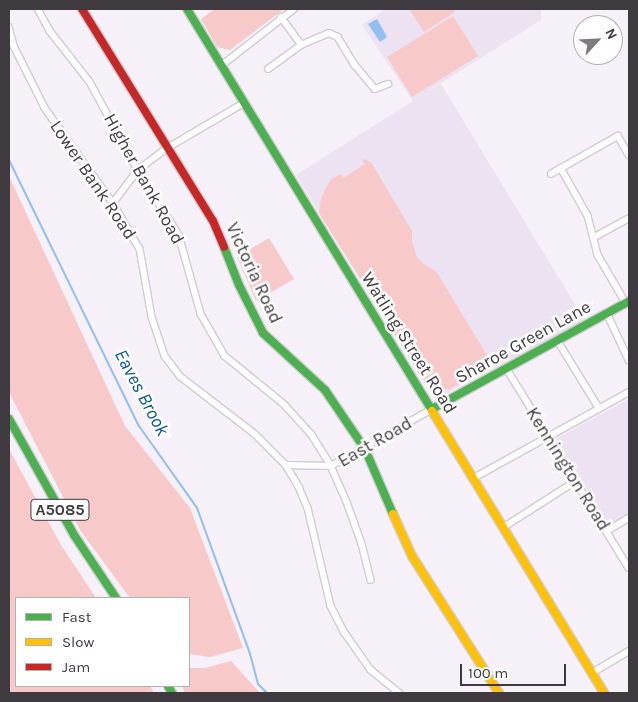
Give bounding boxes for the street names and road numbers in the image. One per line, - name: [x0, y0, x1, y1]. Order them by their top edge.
- street label: Higher Bank Road: [99, 110, 189, 248]
- street label: Lower Bank Road: [45, 116, 141, 244]
- street label: Victoria Road: [221, 219, 287, 327]
- street label: Watling Street Road: [357, 268, 461, 418]
- street label: Sharoe Green Lane: [451, 296, 595, 388]
- street label: Kennington Road: [521, 403, 615, 535]
- street label: East Road: [334, 412, 416, 472]
- road number: A5085: [30, 496, 90, 524]

